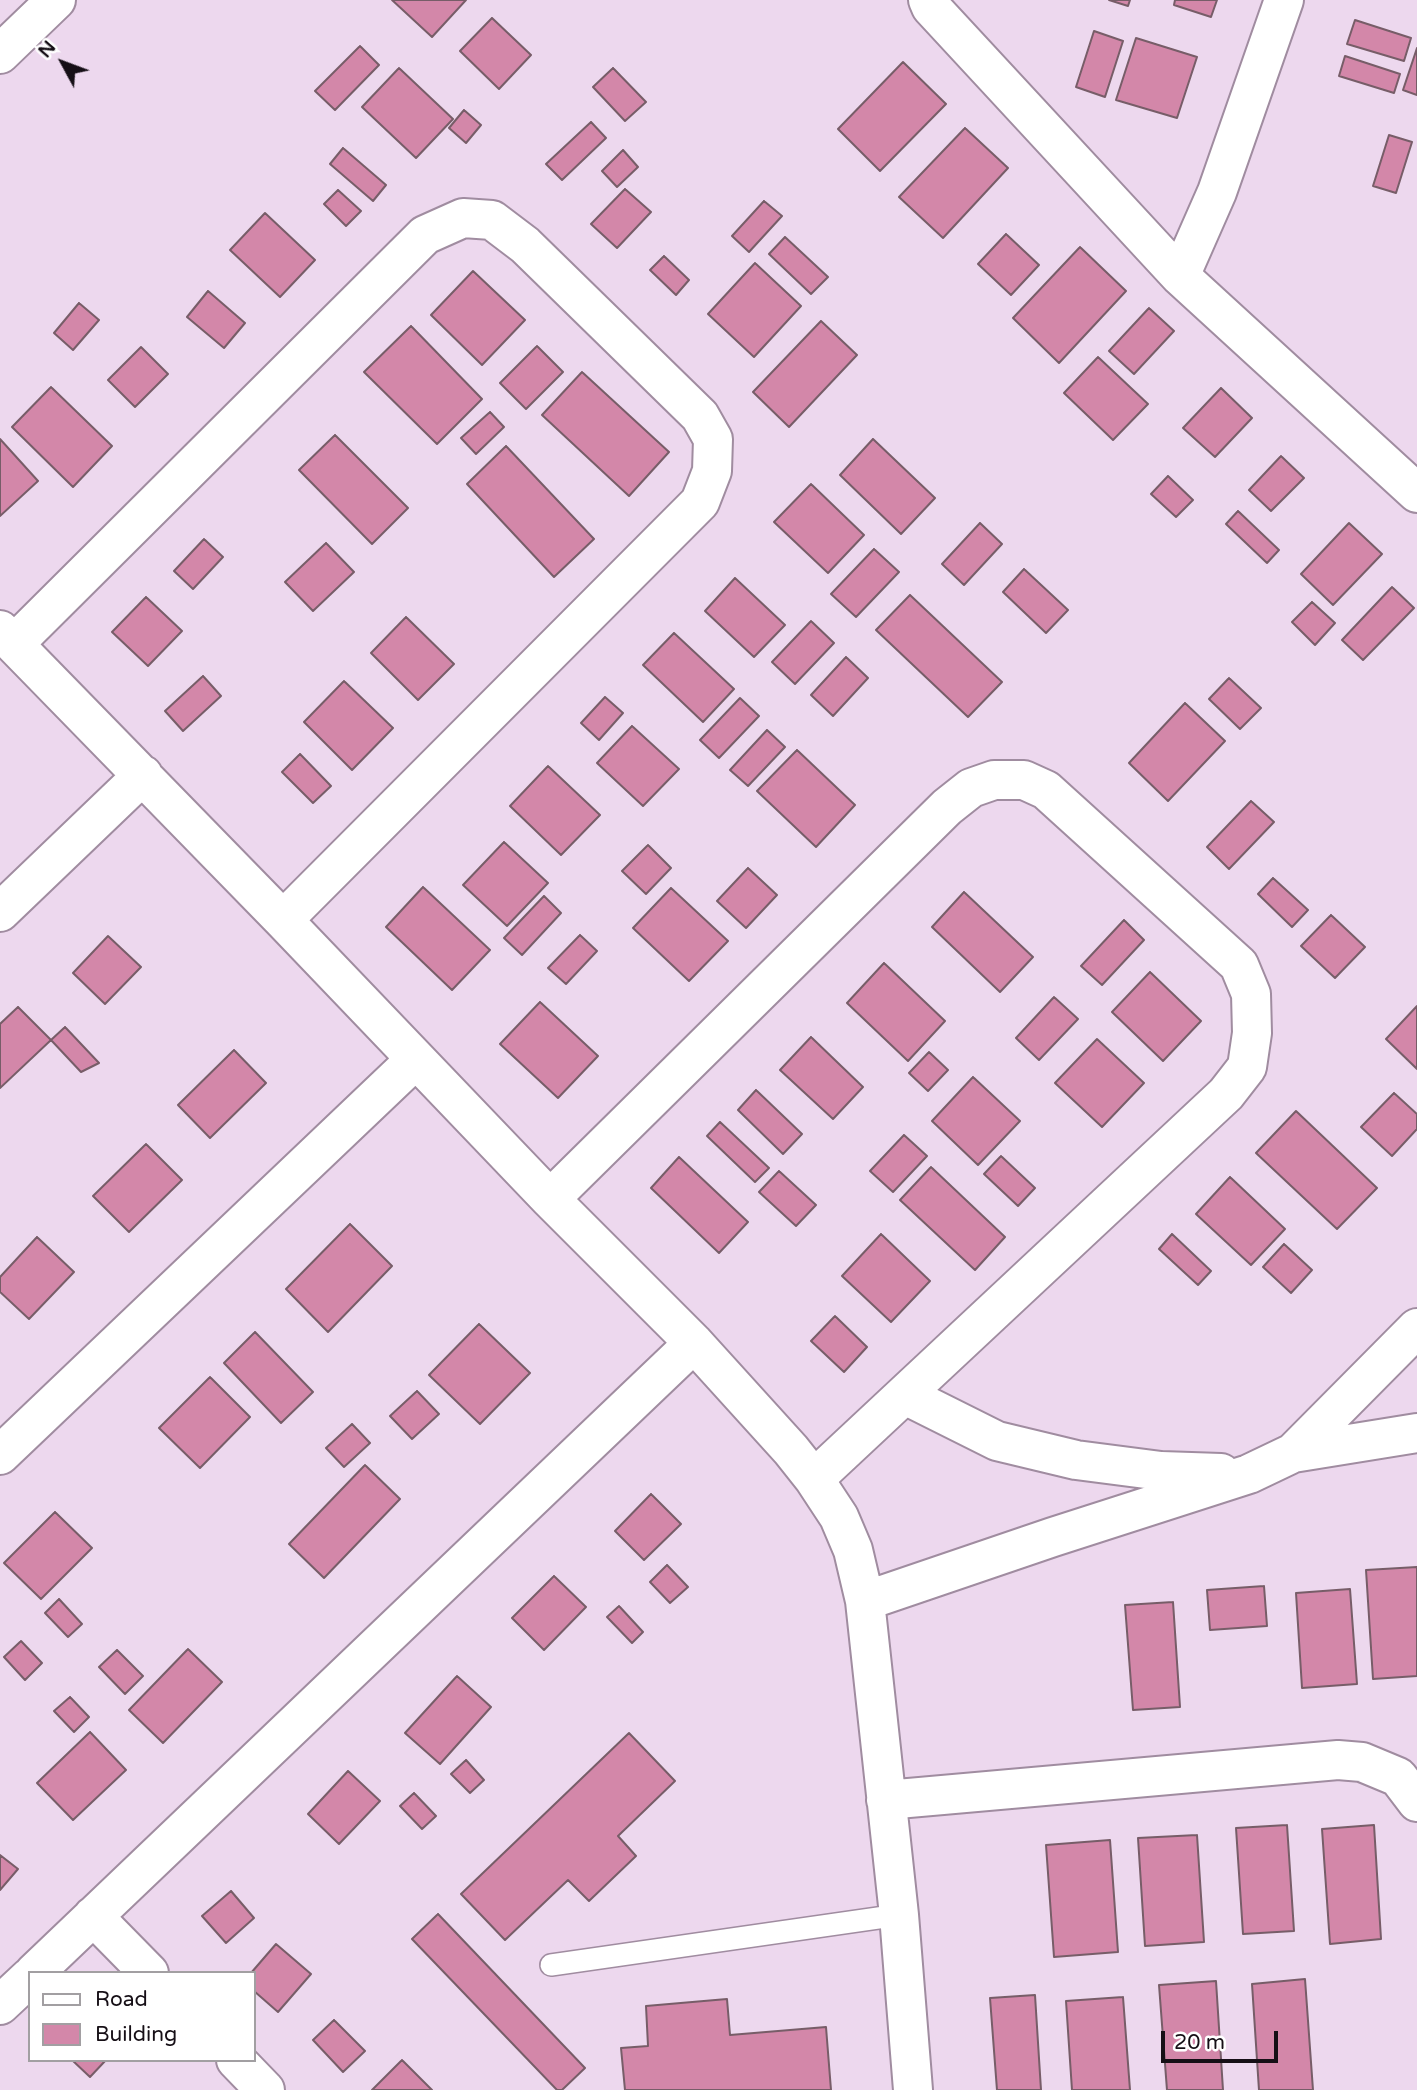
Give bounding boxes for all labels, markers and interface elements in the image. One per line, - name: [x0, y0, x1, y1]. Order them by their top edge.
- north arrow: [28, 28, 98, 98]
- text: N: [34, 36, 60, 62]
- legend: [28, 1971, 256, 2062]
- text: Road: [95, 1987, 148, 2012]
- scale bar: [1165, 2016, 1282, 2060]
- text: Building: [95, 2022, 177, 2047]
- text: 20 m: [1174, 2030, 1225, 2055]

